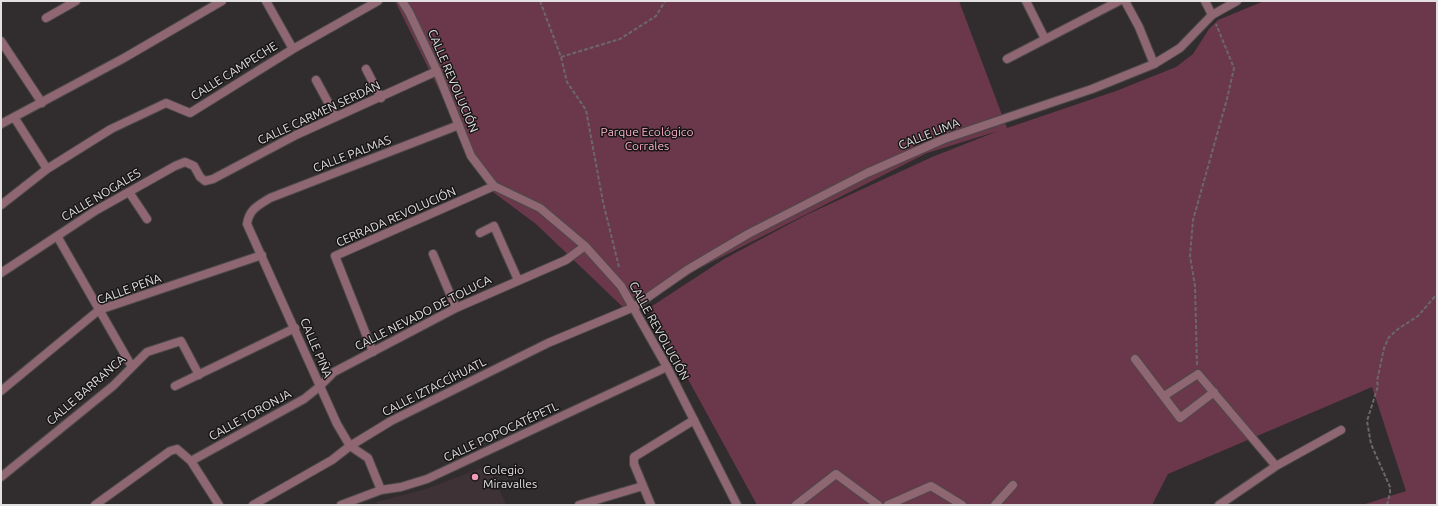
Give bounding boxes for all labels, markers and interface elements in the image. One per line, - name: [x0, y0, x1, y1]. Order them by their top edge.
- street label: CALLE REVOLUCIÓN: [425, 27, 481, 135]
- street label: CALLE CAMPECHE: [188, 39, 280, 103]
- street label: CALLE CARMEN SERDÁN: [255, 78, 383, 148]
- street label: CALLE LIMA: [896, 115, 962, 153]
- park label: Parque Ecológico Corrales: [601, 125, 693, 153]
- street label: CALLE PALMAS: [311, 133, 393, 175]
- street label: CALLE NOGALES: [59, 166, 143, 224]
- street label: CERRADA REVOLUCIÓN: [334, 184, 458, 250]
- street label: CALLE PEÑA: [95, 271, 163, 307]
- street label: CALLE NEVADO DE TOLUCA: [352, 272, 494, 354]
- street label: CALLE REVOLUCIÓN: [626, 279, 692, 383]
- street label: CALLE PIÑA: [297, 316, 335, 380]
- street label: CALLE BARRANCA: [44, 352, 128, 428]
- street label: CALLE IZTACCÍHUATL: [380, 355, 488, 419]
- street label: CALLE TORONJA: [206, 386, 294, 444]
- street label: CALLE POPOCATÉPETL: [441, 399, 561, 465]
- place label: Colegio Miravalles: [483, 463, 537, 491]
- marker: Colegio Miravalles: [470, 472, 480, 482]

